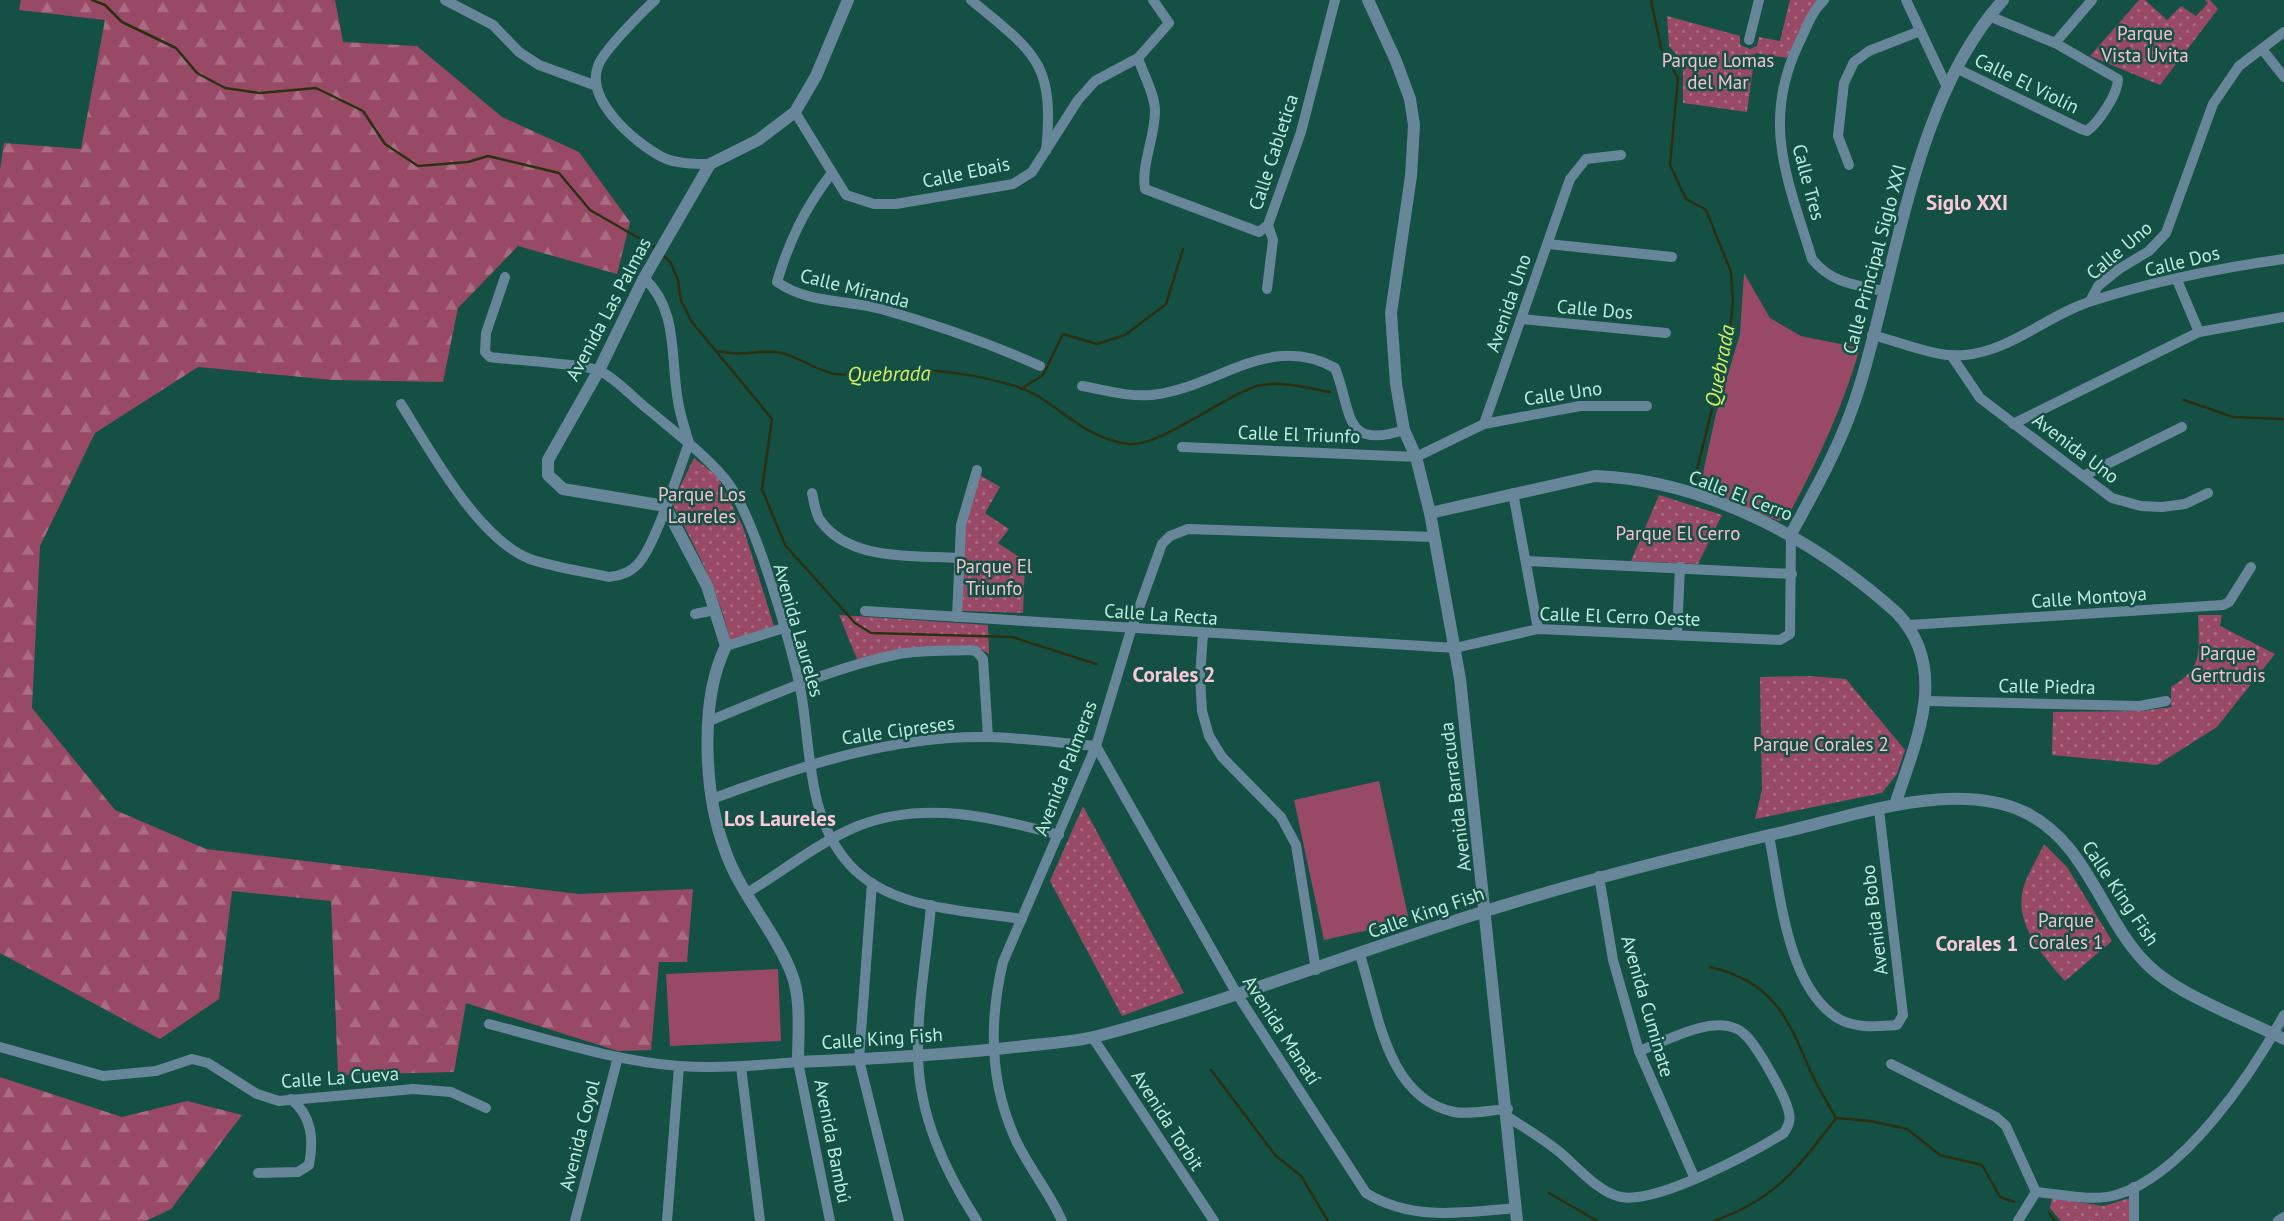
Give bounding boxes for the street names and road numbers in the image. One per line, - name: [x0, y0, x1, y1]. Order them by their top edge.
- street label: Calle El Violín: [1971, 47, 2083, 119]
- street label: Calle Cabletica: [1243, 91, 1303, 213]
- street label: Calle Tres: [1787, 141, 1831, 223]
- street label: Calle Ebais: [920, 151, 1012, 193]
- street label: Calle Principal Siglo XXI: [1837, 161, 1911, 357]
- street label: Calle Uno: [2081, 215, 2157, 285]
- street label: Avenida Las Palmas: [560, 233, 656, 385]
- street label: Calle Dos: [2142, 240, 2222, 282]
- street label: Avenida Uno: [1480, 251, 1536, 355]
- street label: Calle Miranda: [798, 263, 912, 313]
- street label: Calle Dos: [1556, 294, 1634, 324]
- street label: Calle Uno: [1522, 376, 1604, 410]
- street label: Avenida Uno: [2028, 408, 2124, 488]
- street label: Calle El Triunfo: [1237, 420, 1361, 448]
- street label: Calle El Cerro: [1686, 464, 1796, 526]
- street label: Avenida Laureles: [768, 561, 830, 699]
- street label: Calle Montoya: [2030, 581, 2148, 613]
- street label: Calle La Recta: [1103, 598, 1219, 630]
- street label: Calle El Cerro Oeste: [1539, 601, 1701, 631]
- street label: Calle Piedra: [1998, 673, 2096, 699]
- street label: Avenida Palmeras: [1028, 697, 1102, 839]
- street label: Calle Cipreses: [840, 710, 956, 750]
- street label: Avenida Barracuda: [1434, 721, 1476, 873]
- street label: Calle King Fish: [2077, 836, 2165, 950]
- street label: Avenida Bobo: [1855, 863, 1893, 977]
- street label: Calle King Fish: [1365, 881, 1487, 943]
- street label: Avenida Cuminate: [1616, 932, 1680, 1080]
- street label: Avenida Manatí: [1238, 971, 1326, 1089]
- street label: Calle King Fish: [821, 1022, 943, 1054]
- street label: Calle La Cueva: [280, 1061, 400, 1093]
- street label: Avenida Torbit: [1127, 1065, 1210, 1175]
- street label: Avenida Coyol: [554, 1076, 605, 1193]
- street label: Avenida Bambú: [809, 1077, 857, 1205]

